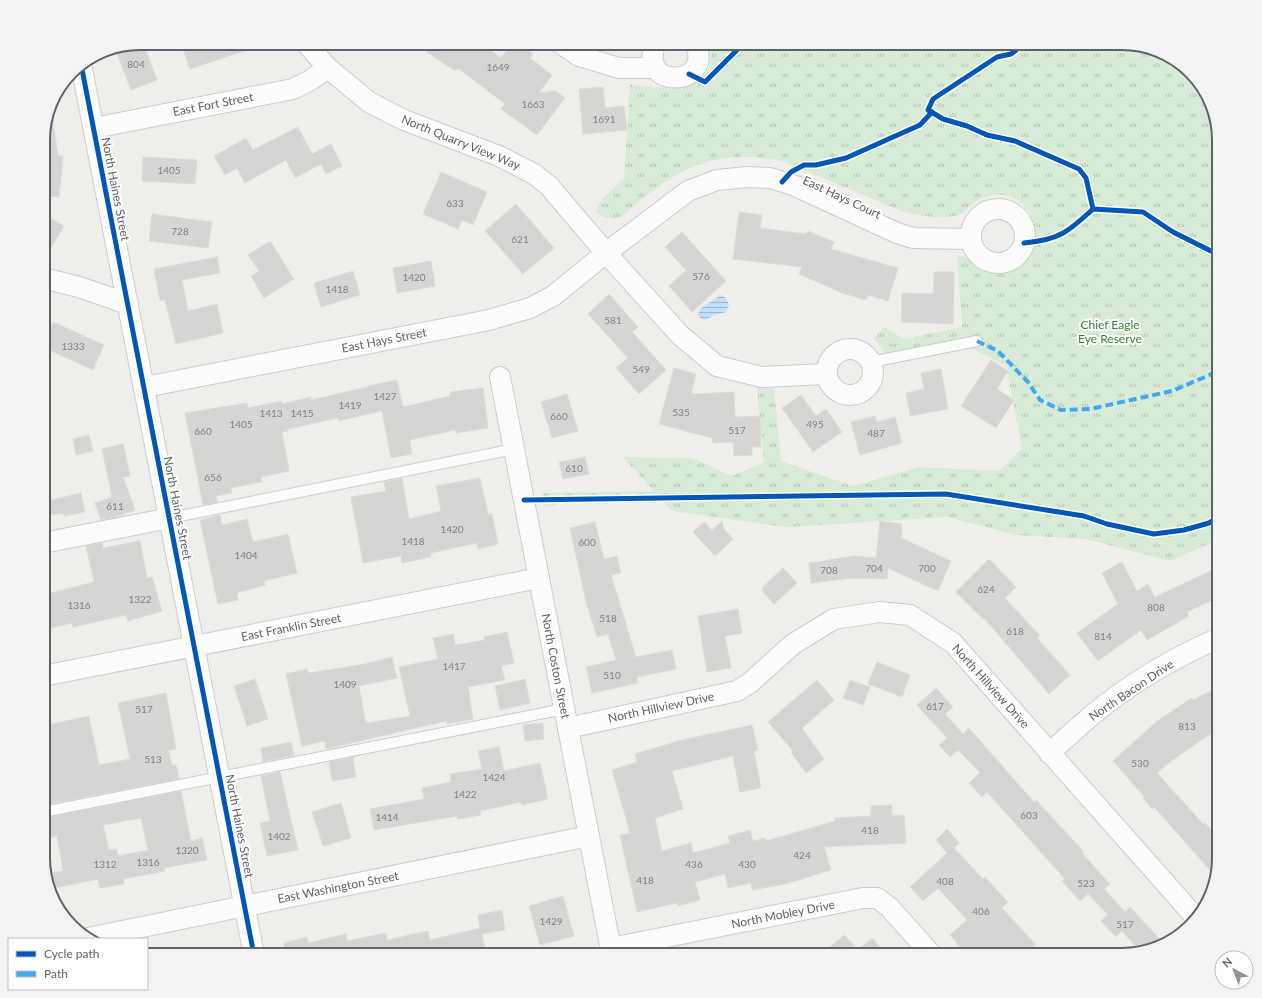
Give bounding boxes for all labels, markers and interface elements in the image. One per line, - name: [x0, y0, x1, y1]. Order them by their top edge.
- house number: 804: [127, 58, 145, 70]
- house number: 1649: [486, 61, 510, 73]
- street label: East Fort Street: [171, 89, 255, 119]
- house number: 1663: [521, 98, 545, 110]
- street label: North Quarry View Way: [399, 111, 523, 173]
- house number: 1691: [592, 113, 616, 125]
- street label: North Haines Street: [99, 136, 134, 243]
- house number: 1405: [157, 164, 181, 176]
- street label: East Hays Court: [800, 172, 884, 222]
- house number: 633: [446, 197, 464, 209]
- house number: 728: [171, 225, 189, 237]
- house number: 621: [511, 233, 529, 245]
- house number: 576: [692, 270, 710, 282]
- house number: 1420: [402, 271, 426, 283]
- house number: 1418: [325, 283, 349, 295]
- house number: 581: [604, 314, 622, 326]
- park label: Chief Eagle Eye Reserve: [1078, 317, 1142, 346]
- street label: East Hays Street: [340, 324, 428, 356]
- house number: 1333: [61, 340, 85, 352]
- house number: 549: [632, 363, 650, 375]
- house number: 1427: [373, 390, 397, 402]
- house number: 1419: [338, 399, 362, 411]
- house number: 535: [672, 406, 690, 418]
- house number: 1413: [259, 407, 283, 419]
- house number: 1415: [290, 407, 314, 419]
- house number: 660: [550, 410, 568, 422]
- house number: 1405: [229, 418, 253, 430]
- house number: 495: [806, 418, 824, 430]
- house number: 517: [728, 424, 746, 436]
- house number: 660: [194, 425, 212, 437]
- house number: 487: [867, 427, 885, 439]
- street label: North Haines Street: [161, 455, 196, 562]
- house number: 610: [565, 462, 583, 474]
- house number: 656: [204, 471, 222, 483]
- house number: 611: [106, 500, 124, 512]
- house number: 1420: [440, 523, 464, 535]
- house number: 1418: [401, 535, 425, 547]
- house number: 600: [578, 536, 596, 548]
- house number: 1404: [234, 549, 258, 561]
- house number: 704: [865, 562, 883, 574]
- house number: 700: [918, 562, 936, 574]
- house number: 708: [820, 564, 838, 576]
- house number: 624: [977, 583, 995, 595]
- house number: 1322: [128, 593, 152, 605]
- house number: 1316: [67, 599, 91, 611]
- house number: 808: [1147, 601, 1165, 613]
- street label: East Franklin Street: [240, 610, 343, 644]
- street label: North Coston Street: [538, 612, 574, 720]
- house number: 518: [599, 612, 617, 624]
- house number: 618: [1006, 625, 1024, 637]
- house number: 814: [1094, 630, 1112, 642]
- street label: North Hillview Drive: [949, 641, 1033, 731]
- street label: North Bacon Drive: [1086, 656, 1176, 724]
- house number: 1417: [442, 660, 466, 672]
- house number: 510: [603, 669, 621, 681]
- house number: 1409: [333, 678, 357, 690]
- street label: North Hillview Drive: [607, 688, 715, 726]
- house number: 617: [926, 700, 944, 712]
- house number: 517: [135, 703, 153, 715]
- house number: 813: [1178, 720, 1196, 732]
- house number: 513: [144, 753, 162, 765]
- house number: 530: [1131, 757, 1149, 769]
- house number: 1424: [482, 771, 506, 783]
- street label: North Haines Street: [223, 773, 258, 880]
- house number: 1422: [453, 788, 477, 800]
- house number: 603: [1020, 809, 1038, 821]
- house number: 1414: [375, 811, 399, 823]
- house number: 418: [861, 824, 879, 836]
- house number: 1402: [267, 830, 291, 842]
- house number: 1320: [175, 844, 199, 856]
- house number: 424: [793, 849, 811, 861]
- house number: 1316: [136, 856, 160, 868]
- house number: 1312: [93, 858, 117, 870]
- house number: 436: [685, 858, 703, 870]
- house number: 430: [738, 858, 756, 870]
- street label: East Washington Street: [276, 868, 401, 906]
- house number: 418: [636, 874, 654, 886]
- house number: 408: [936, 875, 954, 887]
- house number: 523: [1077, 877, 1095, 889]
- street label: North Mobley Drive: [730, 897, 836, 931]
- house number: 406: [972, 905, 990, 917]
- house number: 1429: [539, 915, 563, 927]
- house number: 517: [1116, 918, 1134, 930]
- legend: [8, 938, 148, 990]
- text: Cycle path: [44, 946, 99, 961]
- north arrow: [1214, 950, 1254, 990]
- text: N: [1219, 955, 1234, 970]
- text: Path: [44, 966, 68, 981]

